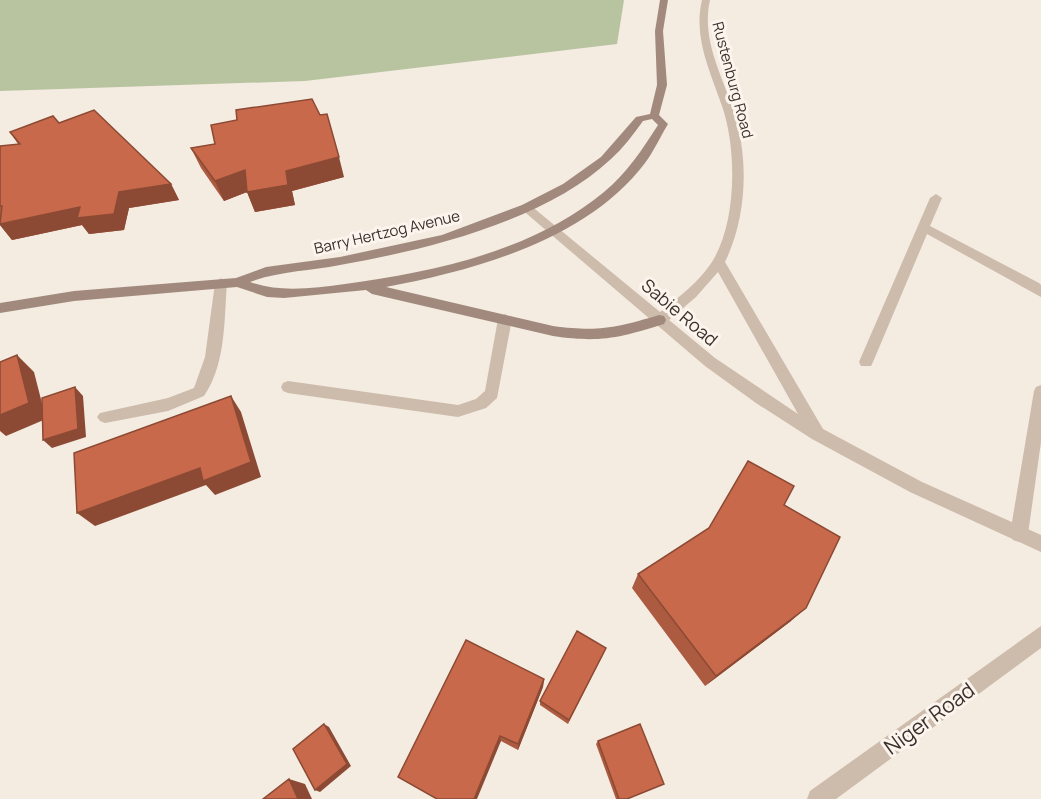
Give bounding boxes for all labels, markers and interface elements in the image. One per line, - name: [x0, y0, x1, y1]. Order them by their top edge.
- street label: Rustenburg Road: [707, 19, 759, 141]
- street label: Barry Hertzog Avenue: [312, 205, 462, 259]
- street label: Sabie Road: [637, 273, 723, 351]
- street label: Niger Road: [878, 676, 980, 760]

